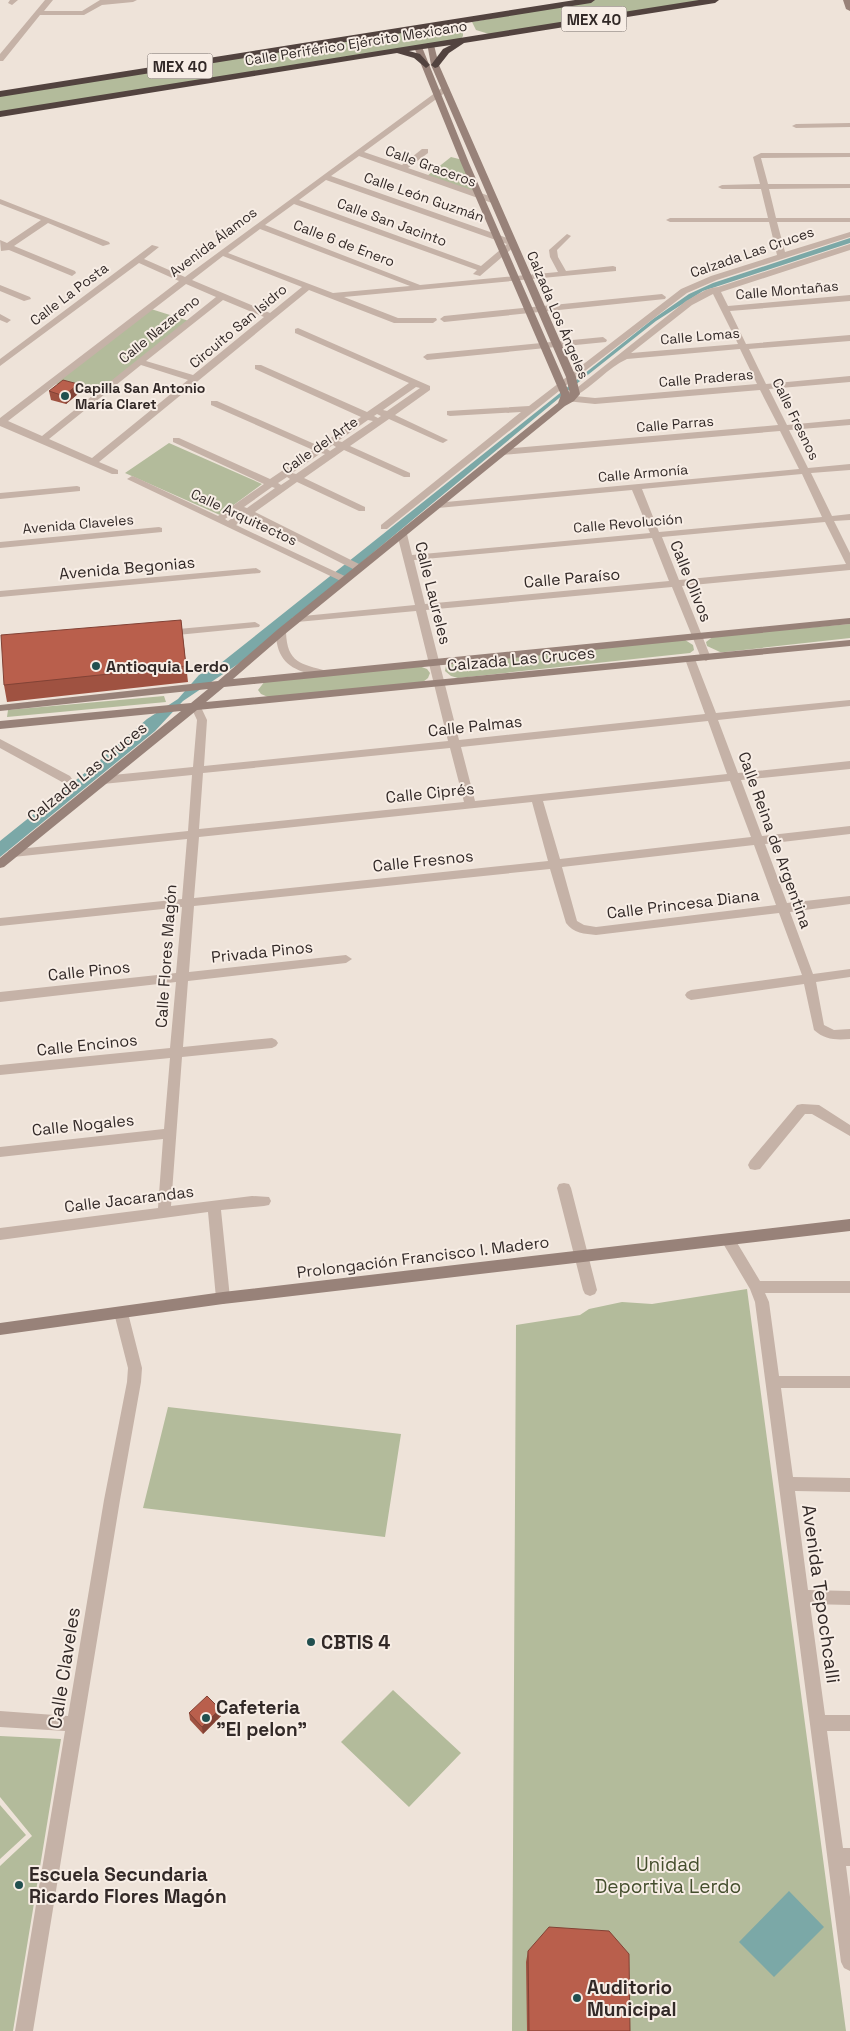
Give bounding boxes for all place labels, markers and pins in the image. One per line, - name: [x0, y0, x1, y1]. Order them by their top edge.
- place label: Capilla San Antonio María Claret: [75, 379, 205, 413]
- marker: Capilla San Antonio María Claret: [59, 390, 71, 402]
- place label: Antioquia Lerdo: [106, 656, 229, 677]
- marker: Antioquia Lerdo: [90, 660, 102, 672]
- place label: CBTIS 4: [321, 1630, 390, 1655]
- marker: CBTIS 4: [305, 1636, 317, 1648]
- place label: Cafeteria "El pelon": [216, 1695, 307, 1742]
- marker: Cafeteria "El pelon": [200, 1712, 212, 1724]
- place label: Escuela Secundaria Ricardo Flores Magón: [29, 1862, 227, 1909]
- marker: Escuela Secundaria Ricardo Flores Magón: [13, 1879, 25, 1891]
- place label: Auditorio Municipal: [587, 1975, 677, 2022]
- marker: Auditorio Municipal: [571, 1992, 583, 2004]

